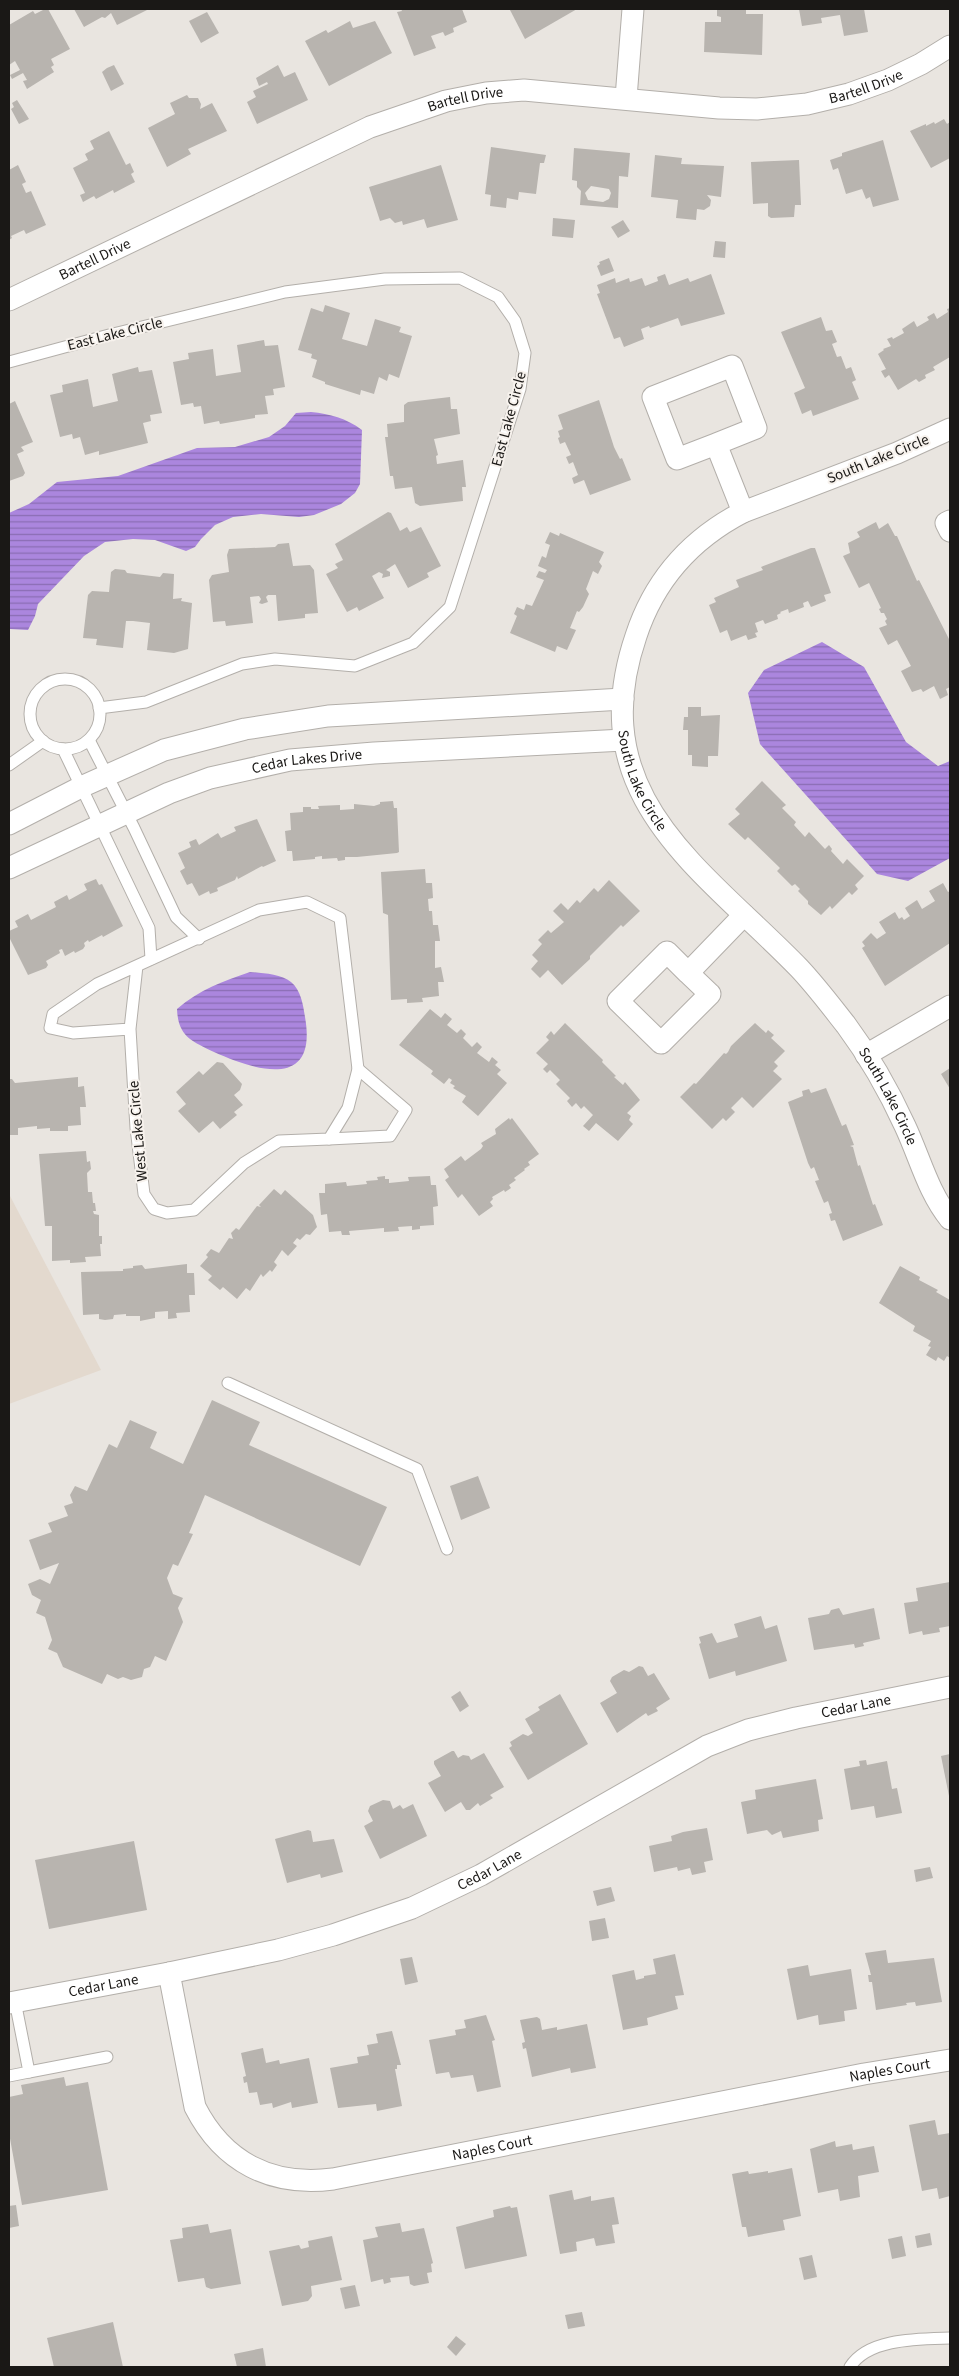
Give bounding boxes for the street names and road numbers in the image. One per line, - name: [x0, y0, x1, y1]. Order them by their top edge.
- street label: Bartell Drive: [827, 64, 906, 109]
- street label: Bartell Drive: [424, 81, 504, 117]
- street label: Bartell Drive: [55, 233, 134, 285]
- street label: East Lake Circle: [65, 312, 165, 356]
- street label: East Lake Circle: [486, 369, 532, 469]
- street label: South Lake Circle: [824, 429, 932, 489]
- street label: South Lake Circle: [613, 729, 672, 835]
- street label: Cedar Lakes Drive: [250, 744, 363, 779]
- street label: South Lake Circle: [854, 1043, 923, 1148]
- street label: West Lake Circle: [123, 1080, 153, 1182]
- street label: Cedar Lane: [819, 1689, 893, 1723]
- street label: Cedar Lane: [453, 1843, 525, 1895]
- street label: Cedar Lane: [67, 1968, 140, 2002]
- street label: Naples Court: [848, 2053, 932, 2087]
- street label: Naples Court: [450, 2129, 534, 2166]

